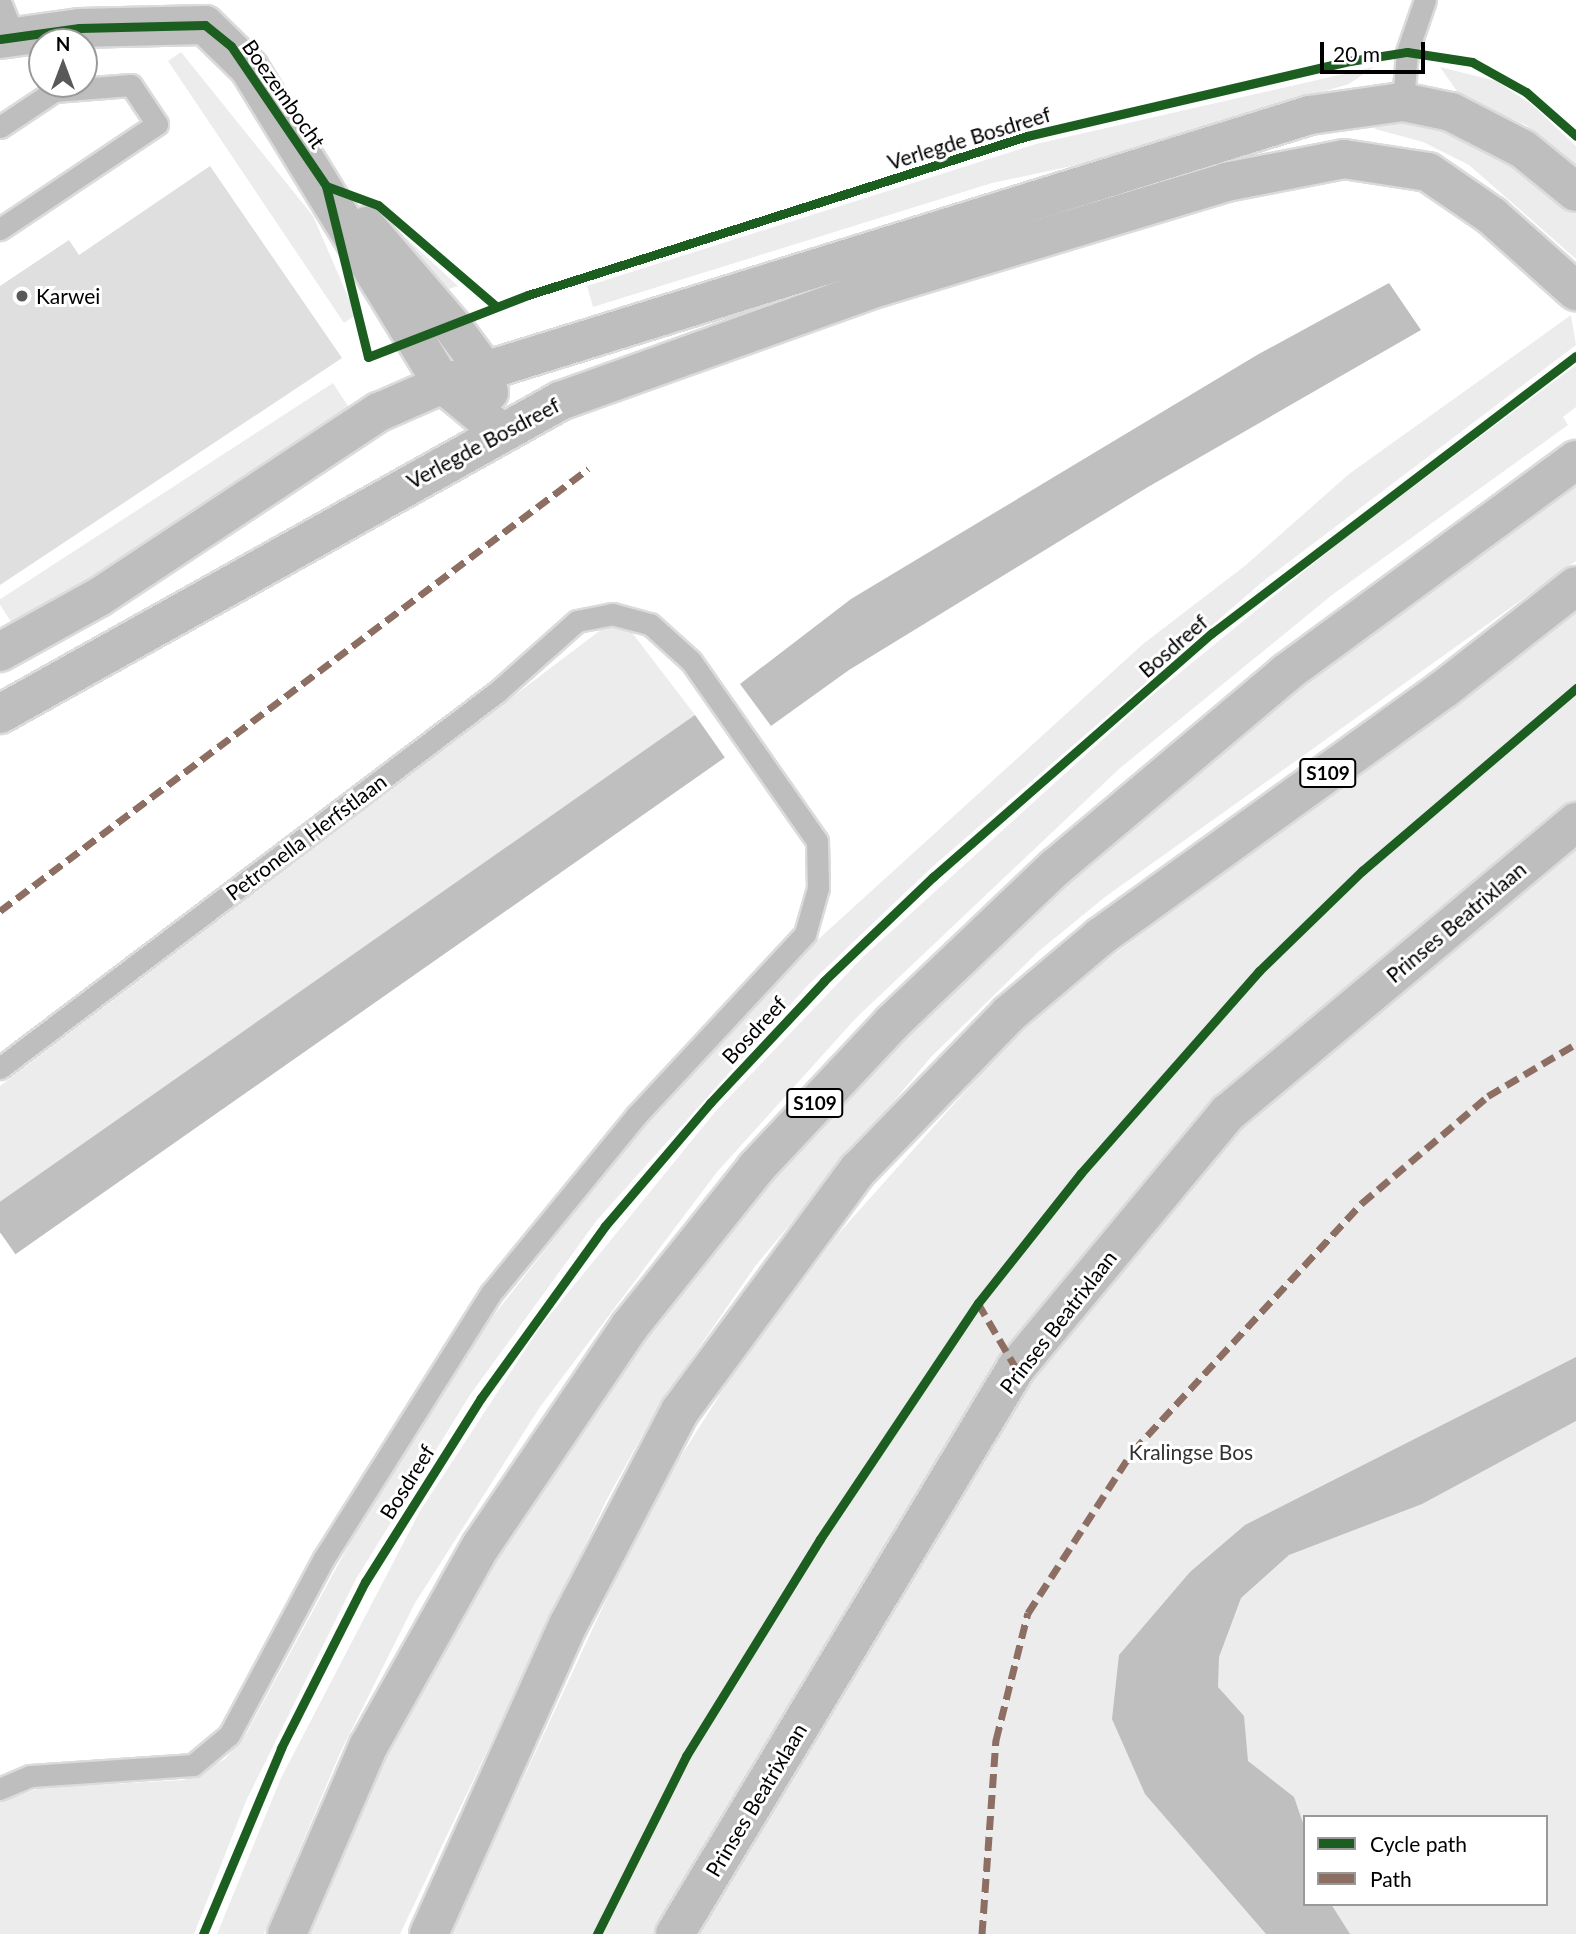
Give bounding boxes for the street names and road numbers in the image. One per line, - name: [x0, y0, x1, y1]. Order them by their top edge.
- street label: Boezembocht: [237, 35, 331, 153]
- street label: Verlegde Bosdreef: [884, 101, 1054, 175]
- street label: Verlegde Bosdreef: [402, 392, 564, 494]
- street label: Bosdreef: [1133, 609, 1213, 683]
- road number: S109: [1298, 758, 1358, 788]
- street label: Petronella Herfstlaan: [221, 768, 391, 906]
- street label: Prinses Beatrixlaan: [1381, 856, 1531, 988]
- street label: Bosdreef: [717, 991, 791, 1069]
- road number: S109: [785, 1088, 845, 1119]
- street label: Prinses Beatrixlaan: [994, 1245, 1122, 1399]
- street label: Bosdreef: [374, 1440, 440, 1524]
- street label: Prinses Beatrixlaan: [700, 1719, 812, 1881]

